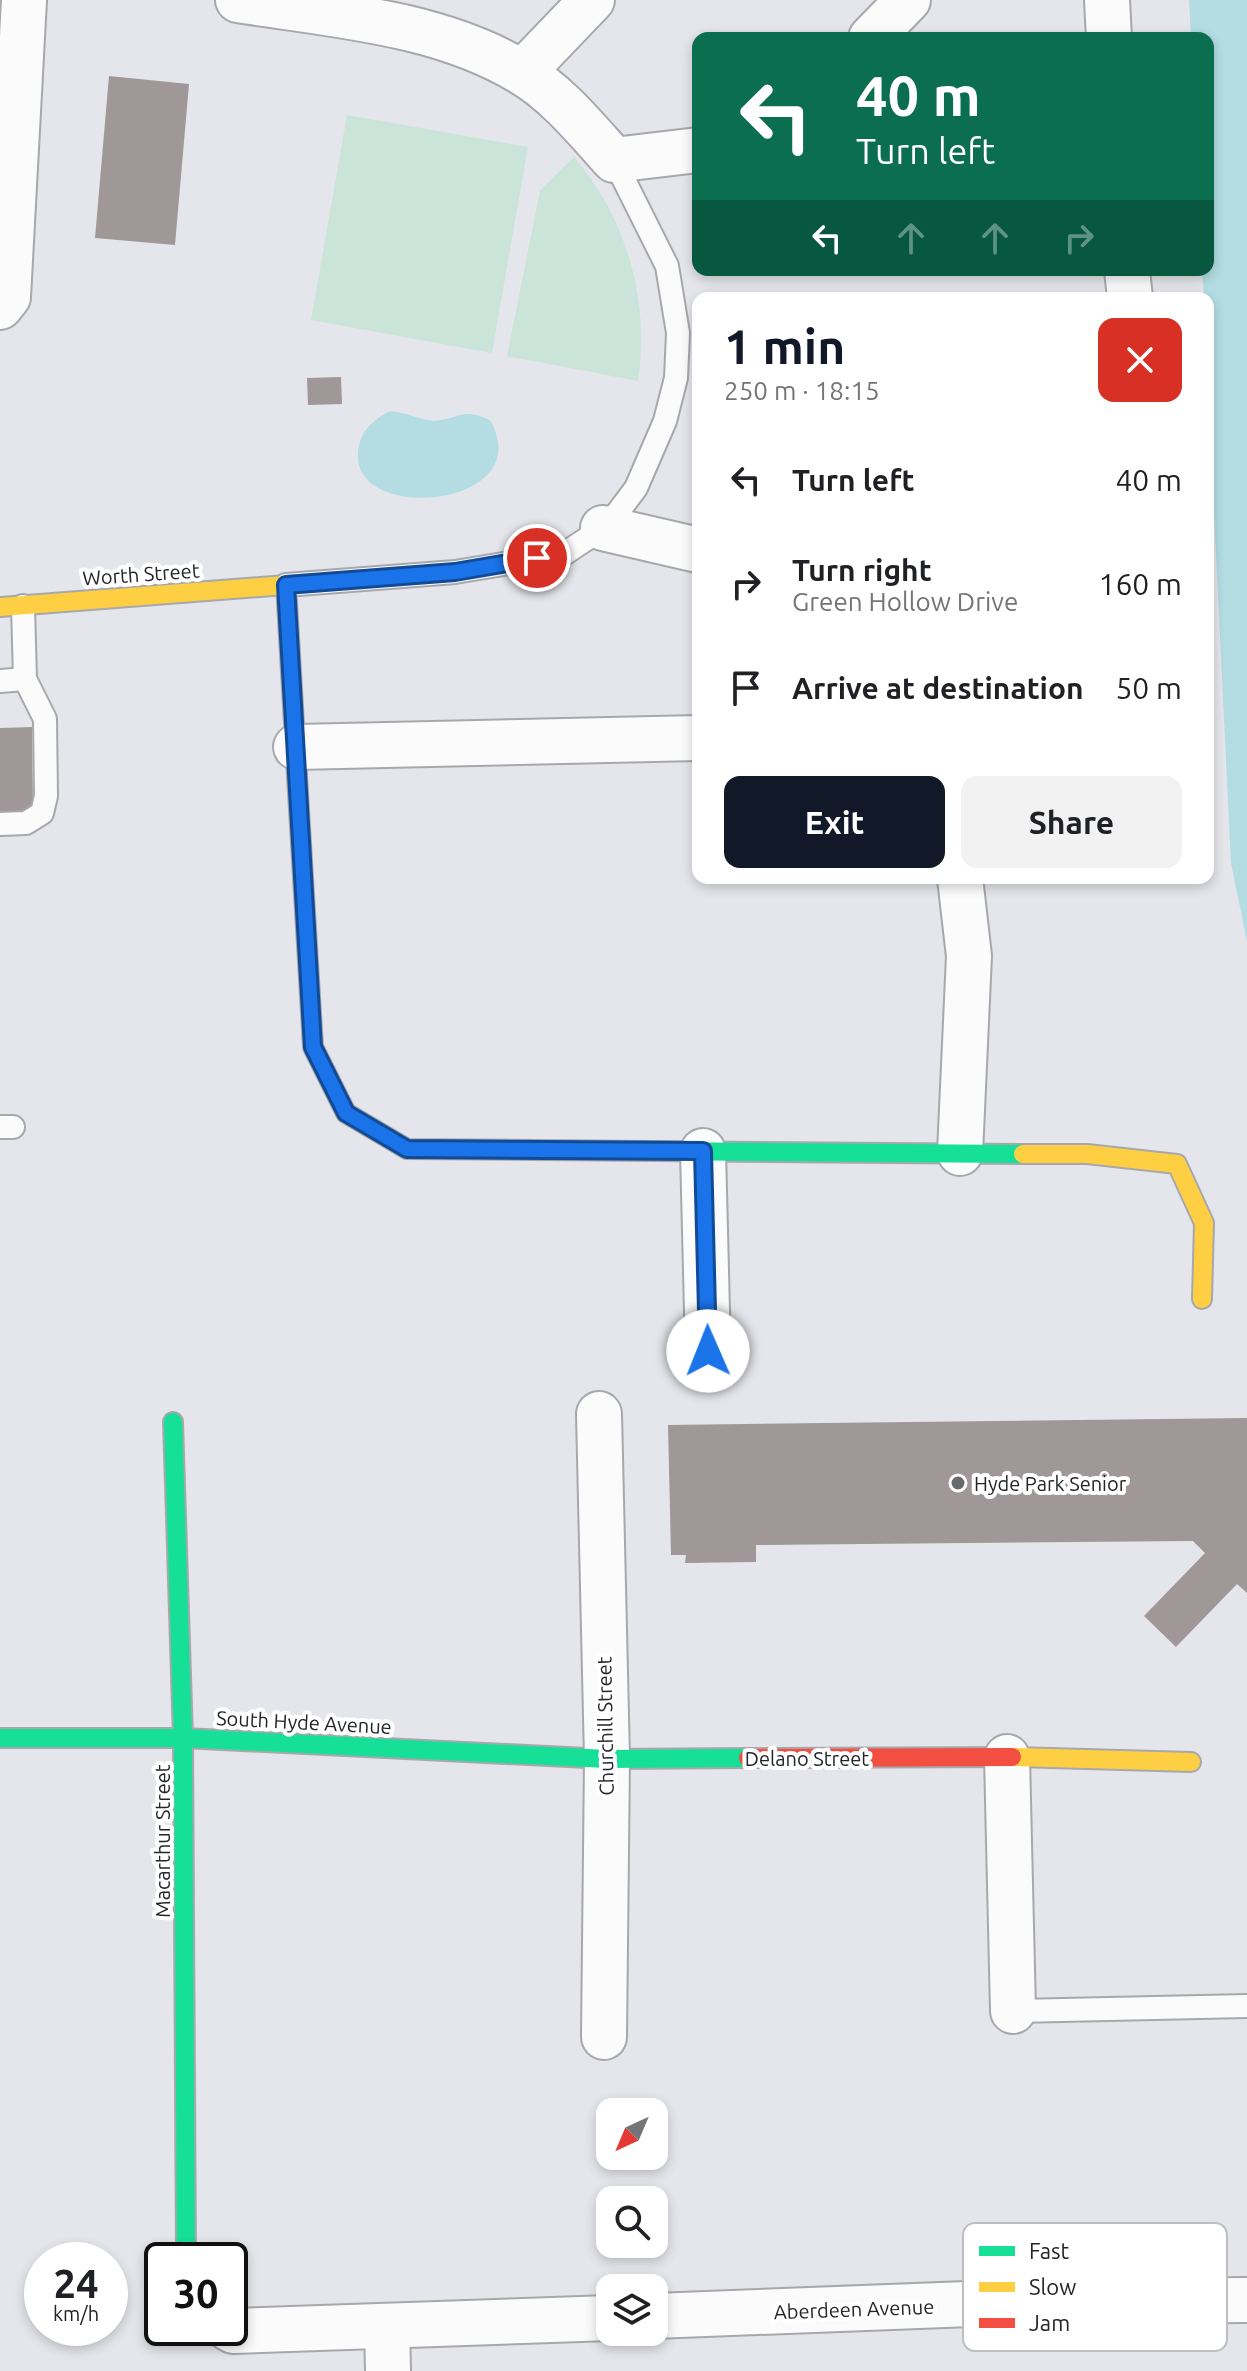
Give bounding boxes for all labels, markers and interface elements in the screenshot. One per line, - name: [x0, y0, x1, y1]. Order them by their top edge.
- icon: left: [724, 64, 828, 168]
- text: 40 m: [856, 64, 981, 127]
- text: Turn left: [856, 130, 995, 171]
- icon: left: [805, 216, 849, 260]
- icon: ahead: [889, 216, 933, 260]
- icon: ahead: [973, 216, 1017, 260]
- icon: right: [1057, 216, 1101, 260]
- button: close: [1098, 318, 1182, 402]
- text: 1 min: [724, 319, 845, 373]
- text: 250 m · 18:15: [724, 376, 880, 405]
- icon: left: [724, 458, 768, 502]
- text: Turn left: [792, 463, 914, 497]
- text: 40 m: [1115, 463, 1182, 497]
- pin: [503, 524, 571, 592]
- icon: arrive: [515, 536, 559, 580]
- text: Turn right: [792, 553, 932, 587]
- street label: Worth Street: [82, 558, 200, 590]
- icon: right: [724, 562, 768, 606]
- text: 160 m: [1098, 567, 1182, 601]
- text: Green Hollow Drive: [792, 587, 1018, 616]
- icon: arrive: [724, 666, 768, 710]
- text: Arrive at destination: [792, 671, 1084, 705]
- text: 50 m: [1115, 671, 1182, 705]
- button: Exit: [724, 776, 945, 868]
- button: Share: [961, 776, 1182, 868]
- position arrow: [666, 1309, 750, 1393]
- place label: Hyde Park Senior: [974, 1472, 1127, 1495]
- marker: Hyde Park Senior: [949, 1474, 967, 1492]
- street label: Churchill Street: [592, 1656, 618, 1796]
- street label: South Hyde Avenue: [216, 1706, 392, 1738]
- street label: Delano Street: [745, 1747, 869, 1770]
- street label: Macarthur Street: [151, 1764, 174, 1918]
- north arrow: [596, 2098, 668, 2170]
- map controls: [596, 2098, 668, 2346]
- button: search: [596, 2186, 668, 2258]
- legend: [963, 2223, 1227, 2351]
- text: Fast: [1029, 2238, 1070, 2263]
- speed limit sign: 30: [144, 2242, 248, 2346]
- text: 24: [53, 2261, 99, 2306]
- button: layers: [596, 2274, 668, 2346]
- text: Slow: [1029, 2274, 1076, 2299]
- street label: Aberdeen Avenue: [773, 2295, 935, 2323]
- text: km/h: [53, 2302, 99, 2325]
- text: Jam: [1029, 2310, 1070, 2335]

